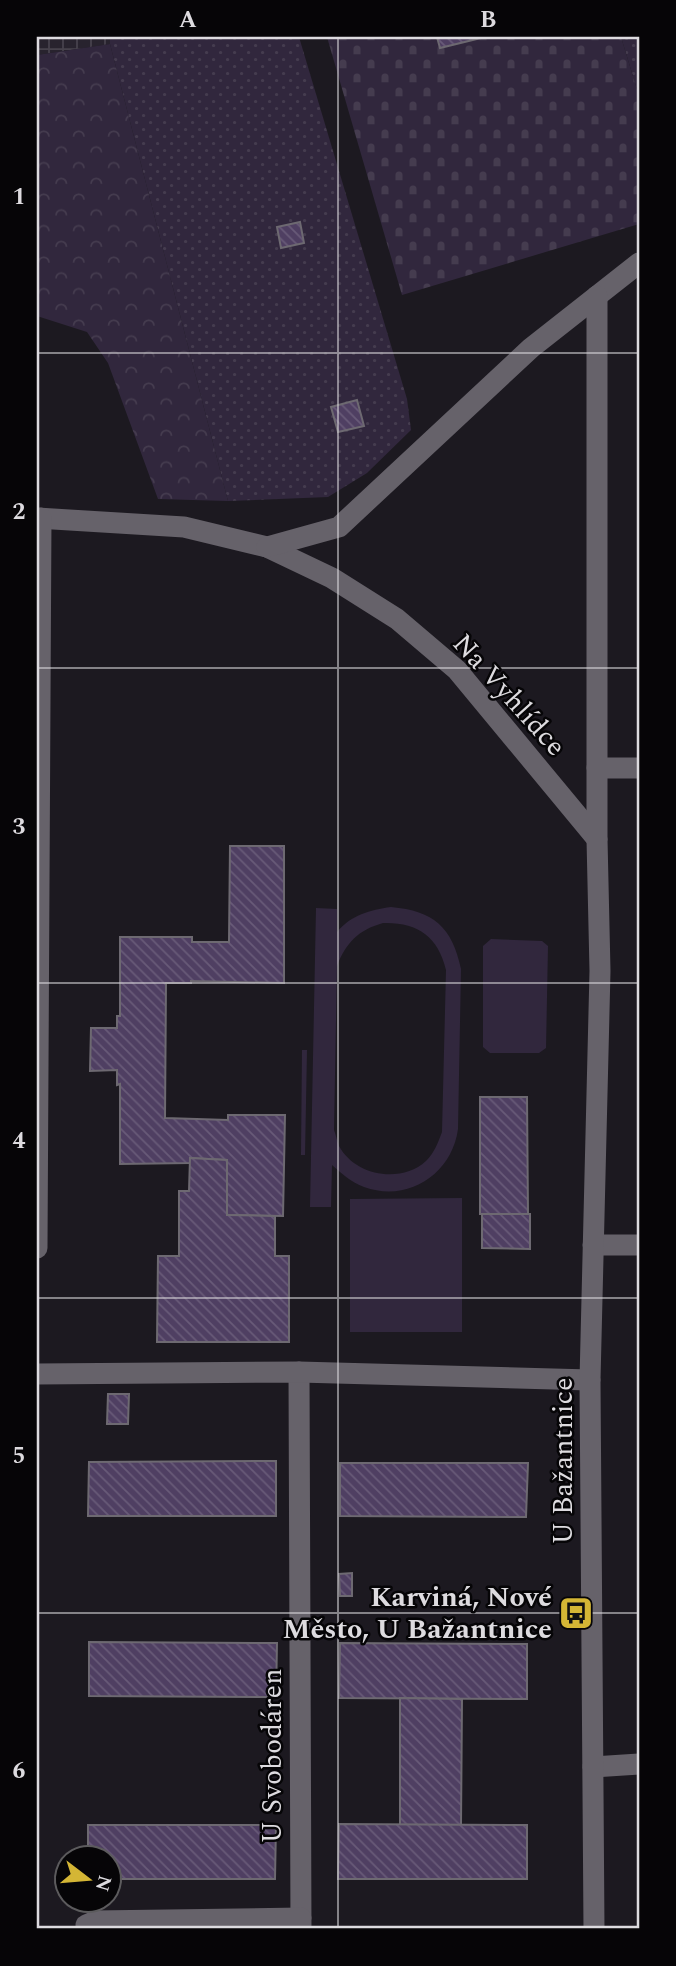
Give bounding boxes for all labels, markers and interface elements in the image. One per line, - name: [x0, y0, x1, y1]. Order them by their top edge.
- text: A: [179, 3, 197, 38]
- text: B: [480, 3, 496, 38]
- text: 1: [13, 180, 25, 215]
- text: 2: [13, 495, 26, 530]
- street label: Na Vyhlídce: [442, 624, 576, 766]
- text: 3: [13, 810, 26, 845]
- text: 4: [13, 1124, 26, 1159]
- street label: U Bažantnice: [542, 1377, 585, 1545]
- text: 5: [13, 1439, 25, 1474]
- place label: Karviná, Nové Město, U Bažantnice: [283, 1576, 552, 1651]
- bus stop icon: Karviná, Nové Město, U Bažantnice: [557, 1594, 595, 1632]
- street label: U Svobodáren: [251, 1669, 294, 1843]
- text: 6: [13, 1754, 26, 1789]
- north arrow: [52, 1843, 122, 1913]
- text: N: [87, 1872, 119, 1895]

